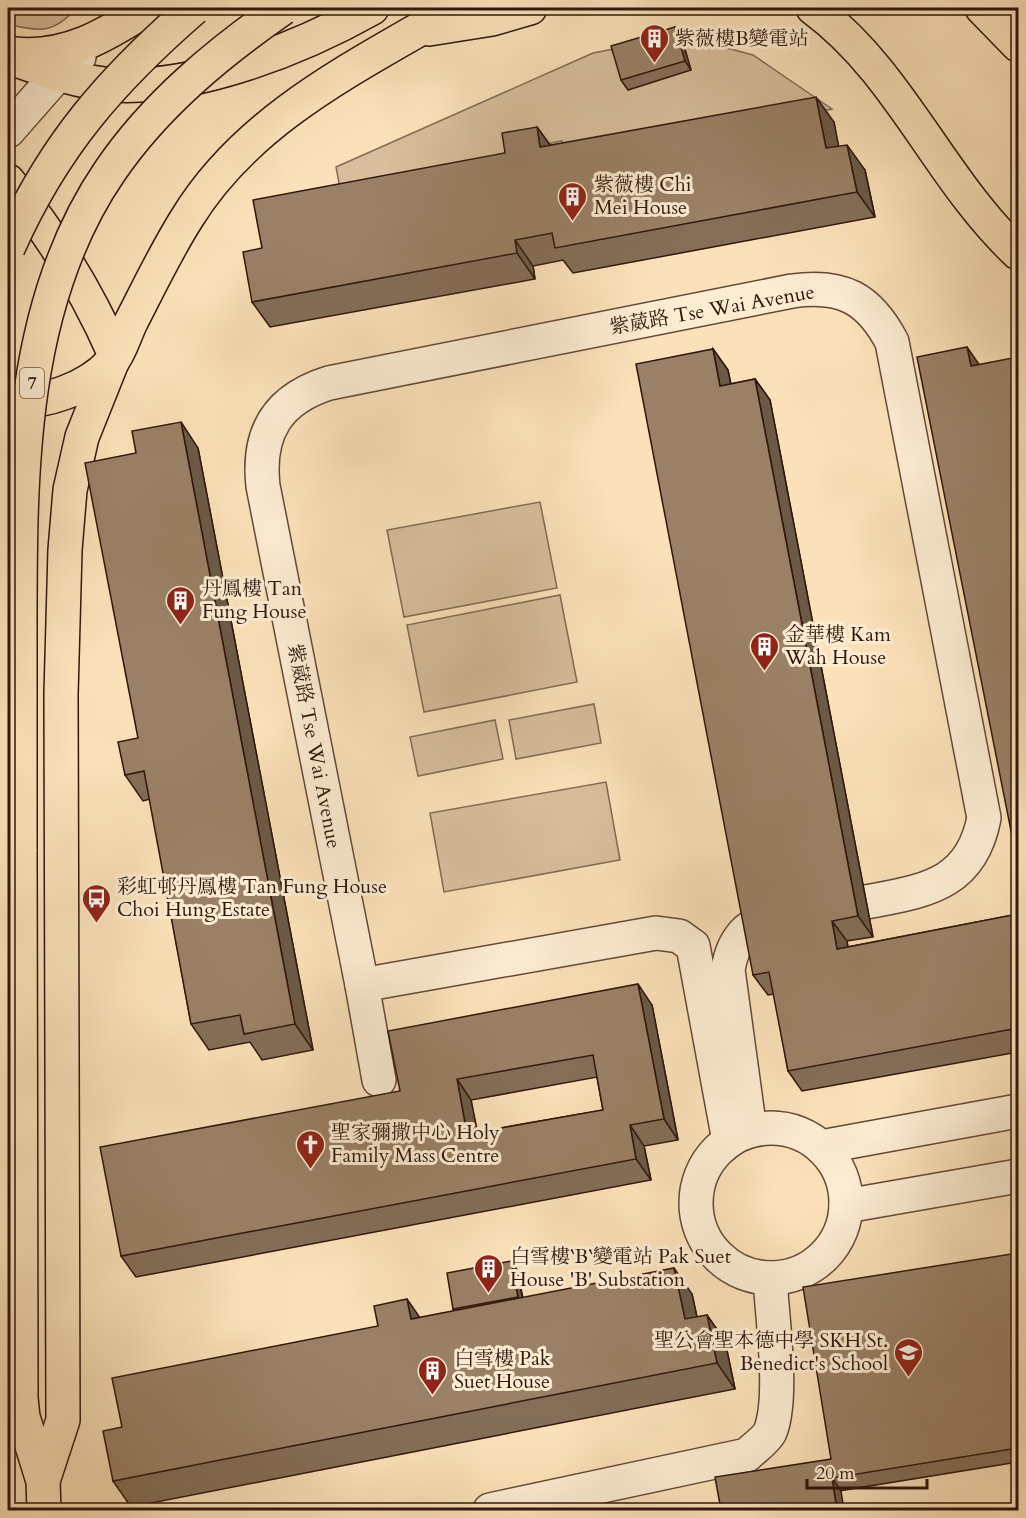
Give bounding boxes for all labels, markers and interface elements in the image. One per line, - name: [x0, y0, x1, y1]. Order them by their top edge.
- building icon: 紫薇樓B變電站: [638, 22, 670, 64]
- place label: 紫薇樓B變電站: [675, 25, 809, 52]
- place label: 紫薇樓 Chi Mei House: [594, 171, 692, 221]
- building icon: 紫薇樓 Chi Mei House: [557, 180, 589, 222]
- street label: 紫葳路 Tse Wai Avenue: [607, 278, 817, 341]
- road number: 7: [20, 368, 44, 398]
- place label: 丹鳳樓 Tan Fung House: [202, 575, 307, 625]
- building icon: 丹鳳樓 Tan Fung House: [165, 584, 197, 626]
- place label: 金華樓 Kam Wah House: [784, 621, 891, 671]
- building icon: 金華樓 Kam Wah House: [748, 630, 780, 672]
- street label: 紫葳路 Tse Wai Avenue: [281, 642, 348, 851]
- place label: 彩虹邨丹鳳樓 Tan Fung House Choi Hung Estate: [117, 873, 387, 923]
- bus stop icon: 彩虹邨丹鳳樓 Tan Fung House Choi Hung Estate: [80, 882, 112, 924]
- place label: 聖家彌撒中心 Holy Family Mass Centre: [331, 1119, 500, 1169]
- church icon: 聖家彌撒中心 Holy Family Mass Centre: [294, 1128, 326, 1170]
- place label: 白雪樓‵B‵變電站 Pak Suet House 'B' Substation: [510, 1243, 732, 1293]
- building icon: 白雪樓‵B‵變電站 Pak Suet House 'B' Substation: [473, 1252, 505, 1294]
- place label: 聖公會聖本德中學 SKH St. Benedict's School: [654, 1327, 888, 1377]
- school or university icon: 聖公會聖本德中學 SKH St. Benedict's School: [893, 1336, 925, 1378]
- place label: 白雪樓 Pak Suet House: [454, 1345, 551, 1395]
- building icon: 白雪樓 Pak Suet House: [417, 1354, 449, 1396]
- scale bar: [807, 1452, 927, 1490]
- text: 20 m: [816, 1461, 855, 1486]

